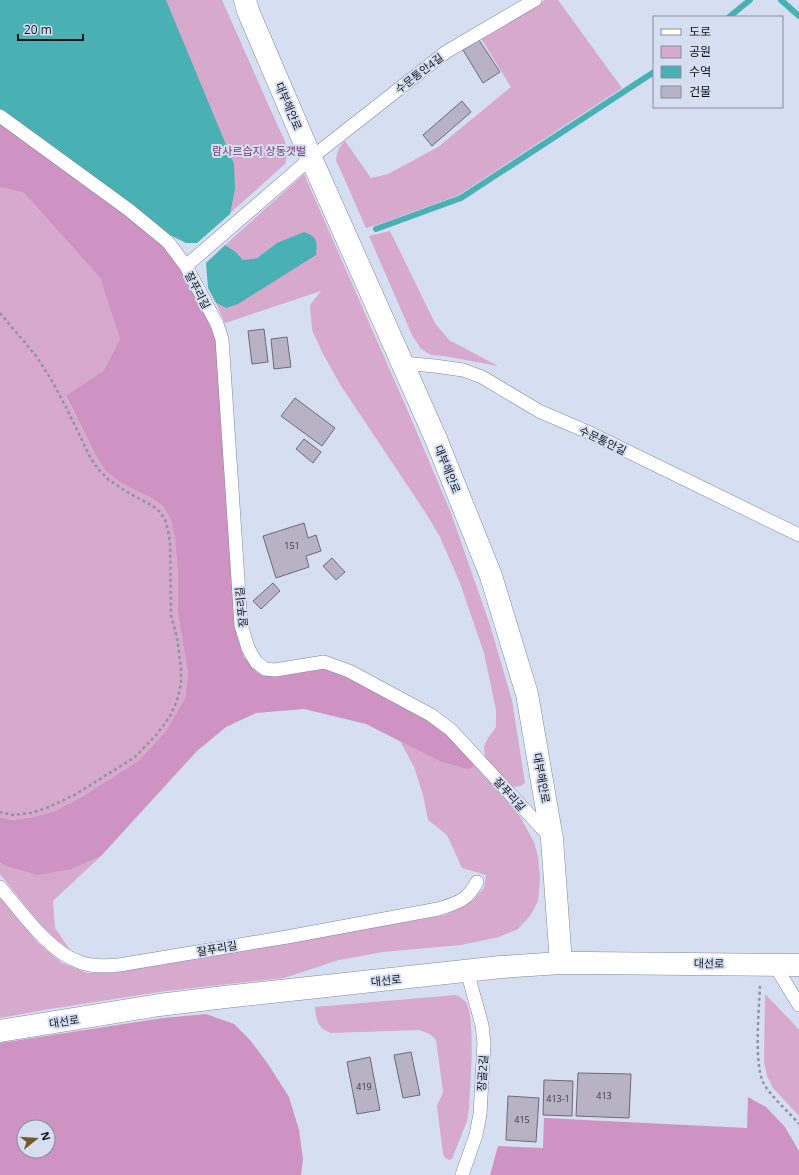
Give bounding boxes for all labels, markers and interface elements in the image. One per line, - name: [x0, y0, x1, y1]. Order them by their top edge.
- scale bar: [18, 16, 83, 42]
- legend: [653, 16, 783, 108]
- text: 20 m: [24, 21, 52, 38]
- text: 도로: [689, 23, 711, 40]
- text: 공원: [689, 43, 711, 60]
- street label: 수문통안4길: [392, 50, 446, 96]
- text: 수역: [689, 63, 711, 80]
- street label: 대부해안로: [272, 80, 306, 132]
- text: 건물: [689, 83, 711, 100]
- park label: 람사르습지 상동갯벌: [212, 143, 306, 158]
- street label: 잘푸리길: [182, 269, 214, 311]
- street label: 수문통안길: [577, 422, 629, 458]
- street label: 대부해안로: [432, 443, 464, 495]
- house number: 151: [284, 539, 300, 552]
- street label: 잘푸리길: [231, 586, 251, 628]
- street label: 대부해안로: [530, 752, 554, 804]
- street label: 잘푸리길: [491, 774, 529, 814]
- street label: 잘푸리길: [196, 937, 238, 959]
- street label: 대선로: [694, 955, 724, 971]
- street label: 대선로: [370, 971, 402, 989]
- street label: 대선로: [48, 1011, 80, 1031]
- street label: 장골2길: [473, 1054, 491, 1092]
- house number: 419: [356, 1080, 372, 1093]
- house number: 413: [596, 1089, 612, 1102]
- house number: 413-1: [546, 1092, 570, 1105]
- house number: 415: [514, 1113, 530, 1126]
- north arrow: [16, 1119, 56, 1159]
- text: N: [38, 1129, 55, 1142]

